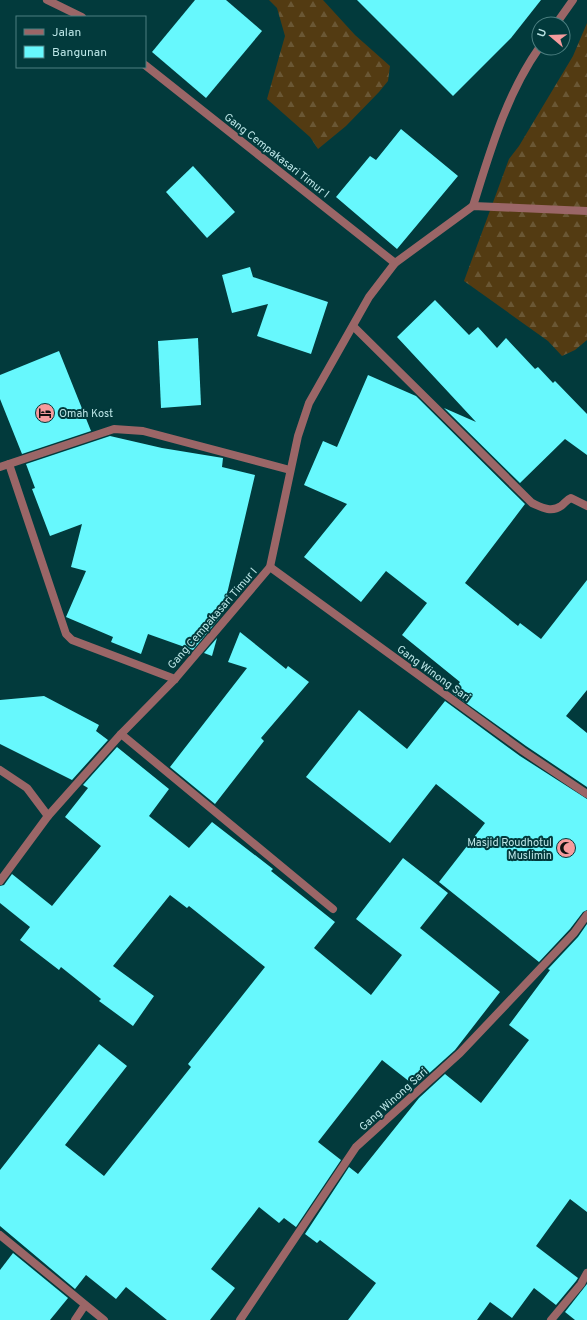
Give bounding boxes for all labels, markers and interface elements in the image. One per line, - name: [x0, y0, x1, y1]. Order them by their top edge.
- legend: [16, 16, 146, 68]
- north arrow: [531, 16, 571, 56]
- text: Jalan: [52, 25, 81, 41]
- text: U: [535, 27, 550, 39]
- text: Bangunan: [52, 45, 107, 61]
- street label: Gang Cempakasari Timur I: [221, 110, 332, 201]
- hotel icon: Omah Kost: [34, 402, 56, 424]
- place label: Omah Kost: [59, 407, 113, 421]
- street label: Gang Cempakasari Timur I: [165, 565, 261, 672]
- street label: Gang Winong Sari: [394, 642, 473, 705]
- place label: Masjid Roudhotul Muslimin: [467, 836, 552, 863]
- mosque icon: Masjid Roudhotul Muslimin: [555, 837, 577, 859]
- street label: Gang Winong Sari: [356, 1065, 431, 1134]

